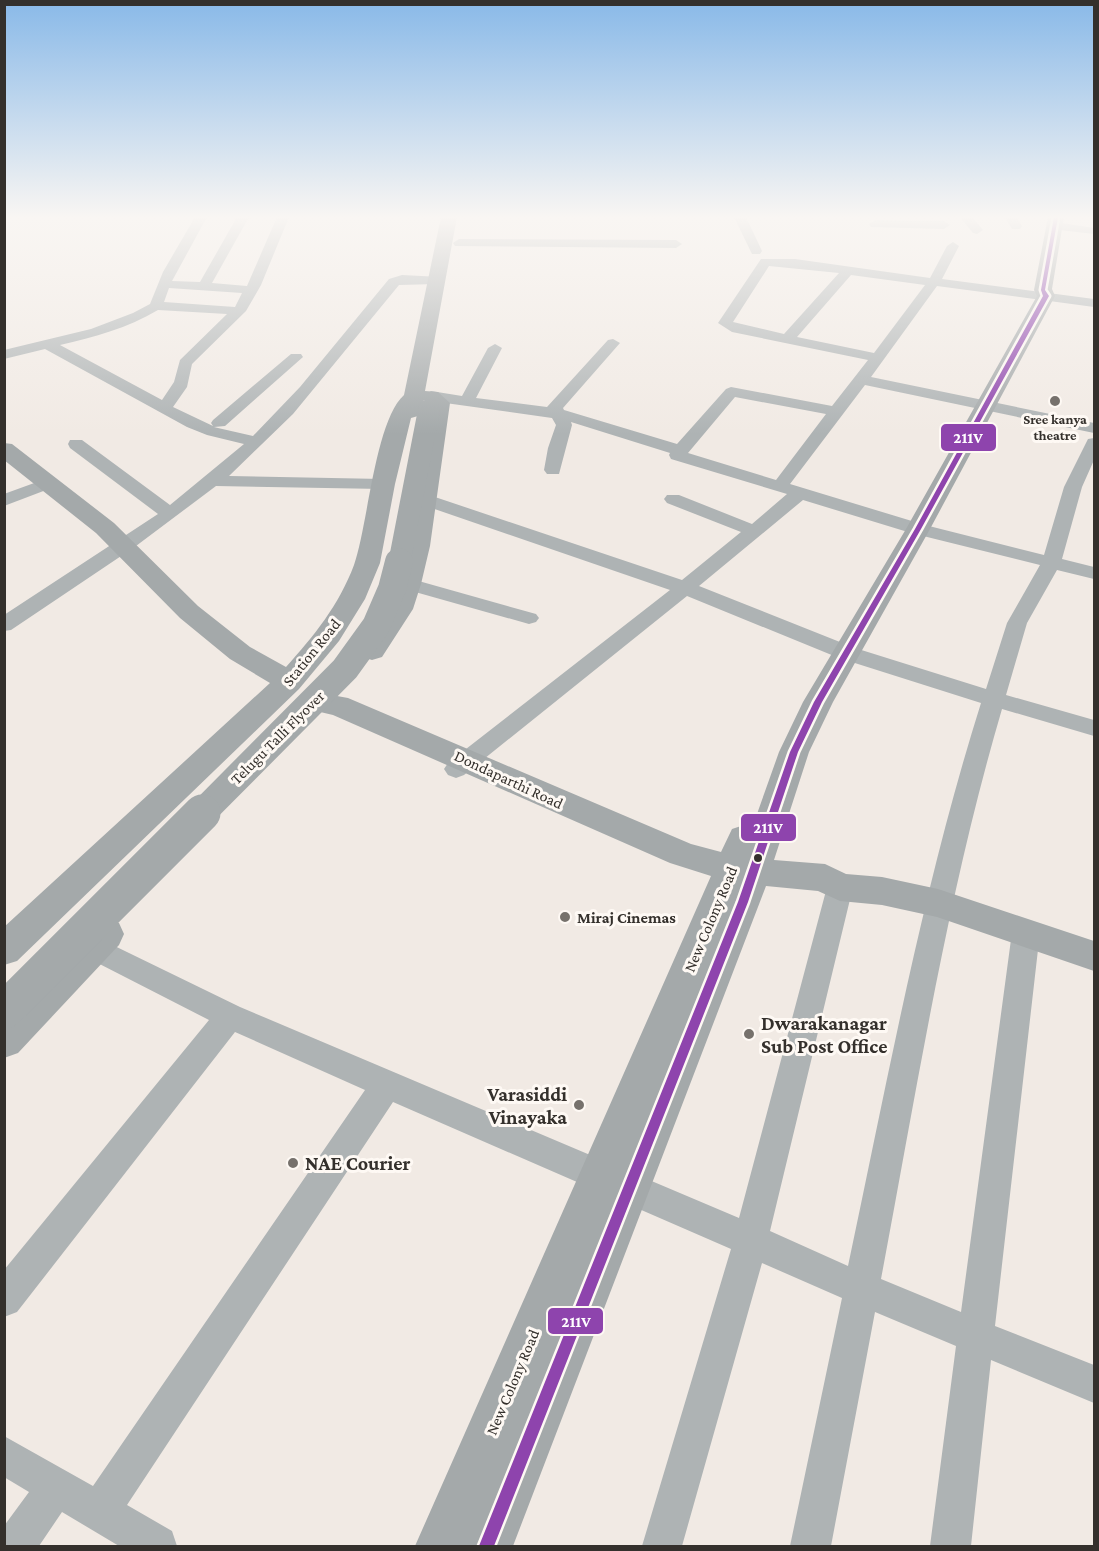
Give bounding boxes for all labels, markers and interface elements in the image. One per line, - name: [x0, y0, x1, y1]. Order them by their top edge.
- marker: Sree kanya theatre: [1048, 394, 1062, 408]
- place label: Sree kanya theatre: [1023, 411, 1087, 443]
- line badge: 211V: [940, 423, 997, 452]
- text: 211V: [953, 429, 983, 446]
- street label: Station Road: [279, 615, 344, 689]
- street label: Telugu Talli Flyover: [227, 687, 329, 788]
- street label: Dondaparthi Road: [451, 747, 566, 813]
- line badge: 211V: [740, 813, 797, 842]
- text: 211V: [753, 819, 783, 836]
- unlabelled marker: [752, 852, 764, 864]
- street label: New Colony Road: [681, 863, 742, 975]
- place label: Miraj Cinemas: [577, 909, 676, 927]
- marker: Miraj Cinemas: [558, 910, 572, 924]
- place label: Dwarakanagar Sub Post Office: [761, 1012, 887, 1057]
- marker: Dwarakanagar Sub Post Office: [742, 1027, 756, 1041]
- place label: Varasiddi Vinayaka: [486, 1083, 567, 1128]
- marker: Varasiddi Vinayaka: [572, 1098, 586, 1112]
- place label: NAE Courier: [305, 1152, 411, 1174]
- marker: NAE Courier: [286, 1156, 300, 1170]
- line badge: 211V: [547, 1307, 604, 1335]
- text: 211V: [561, 1313, 591, 1330]
- street label: New Colony Road: [483, 1326, 544, 1438]

